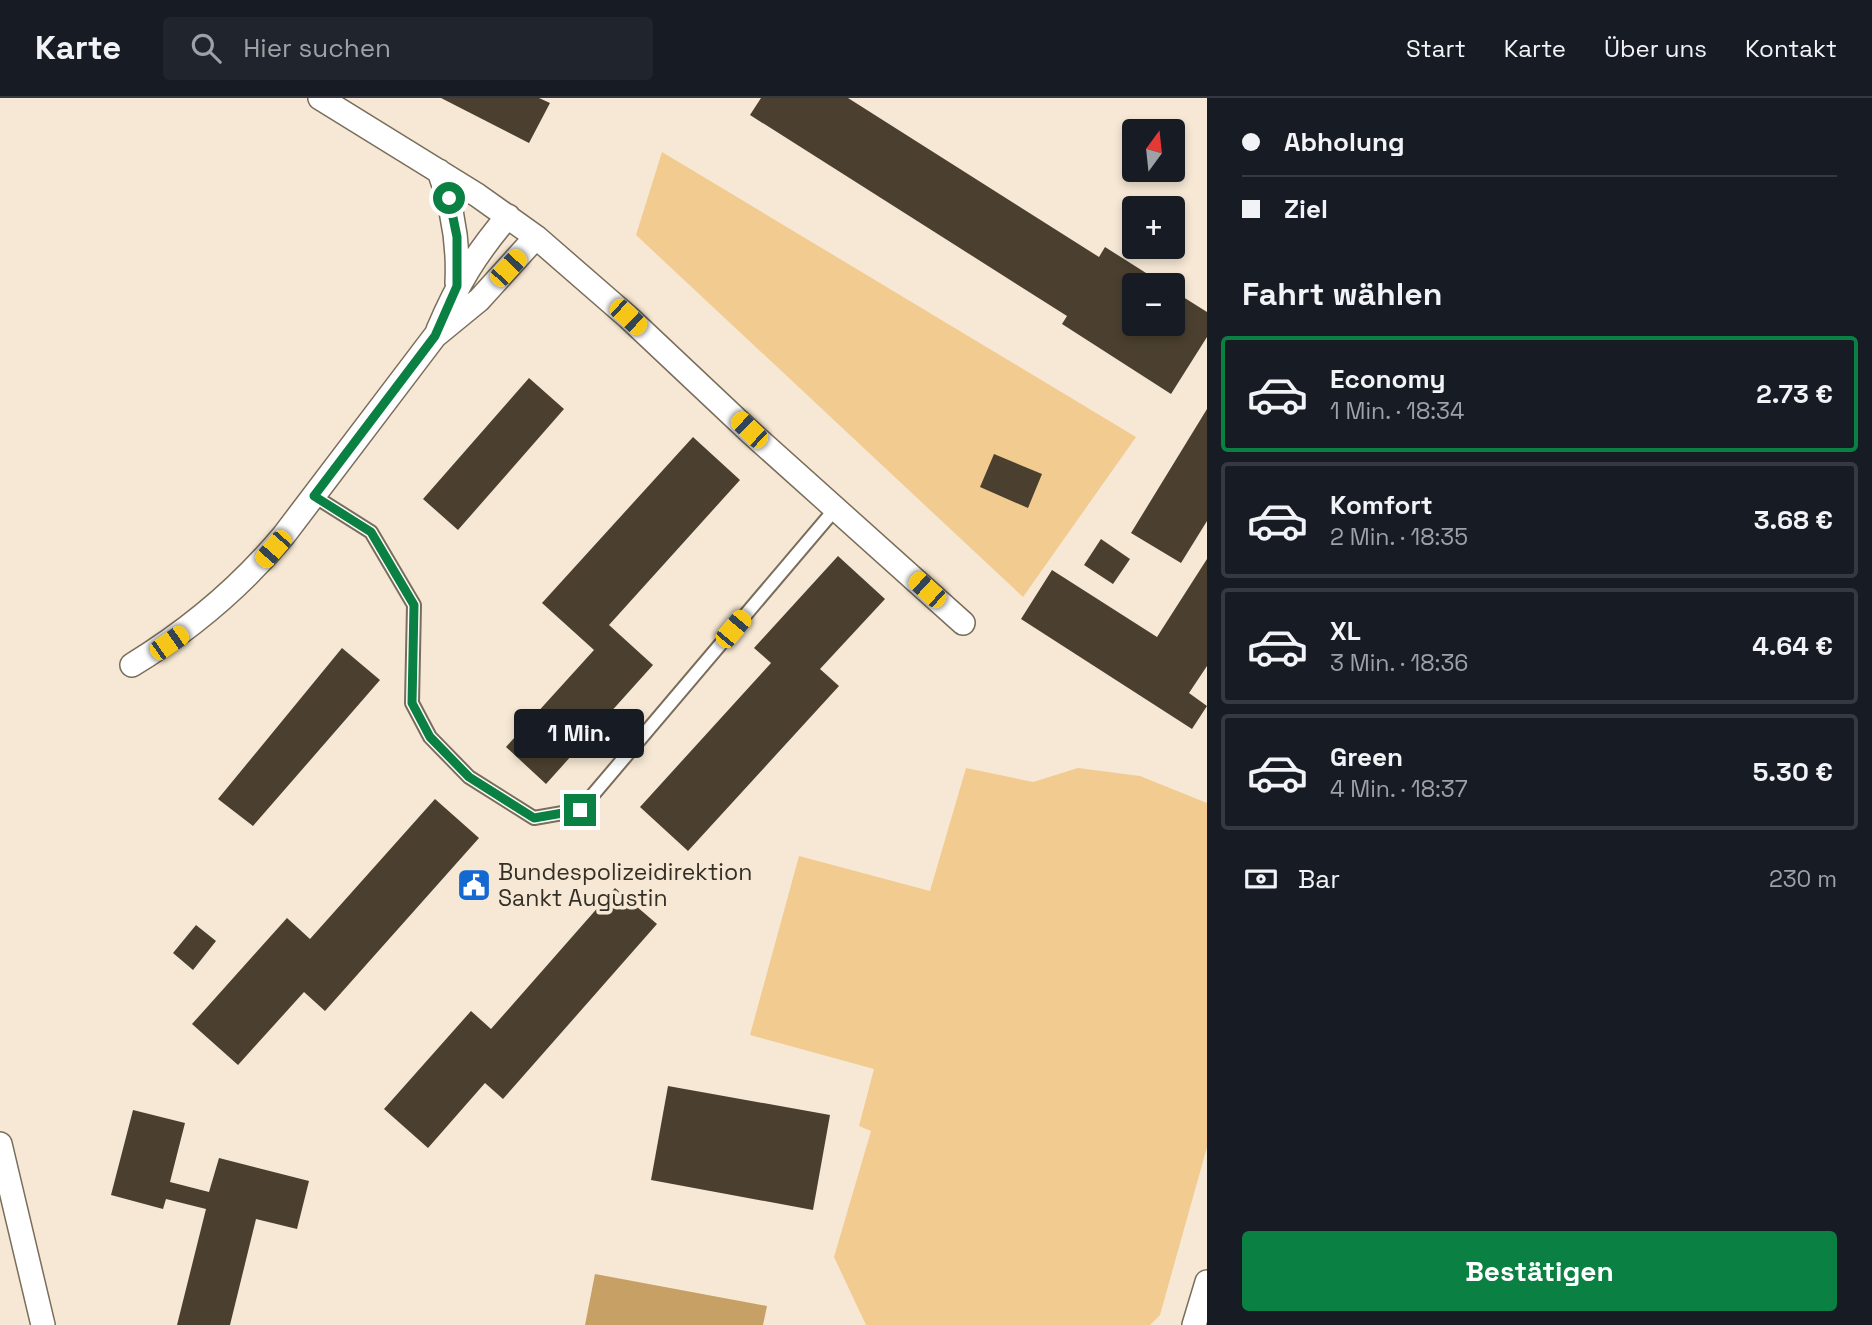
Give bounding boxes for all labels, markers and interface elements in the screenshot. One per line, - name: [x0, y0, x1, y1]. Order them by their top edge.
- search box: [163, 17, 653, 80]
- text: Karte: [35, 27, 121, 69]
- icon: search: [187, 29, 225, 67]
- text: Hier suchen: [243, 31, 391, 65]
- text: Start: [1406, 33, 1466, 64]
- text: Karte: [1504, 33, 1566, 64]
- text: Über uns: [1604, 33, 1707, 64]
- text: Kontakt: [1745, 33, 1837, 64]
- north arrow: [1122, 119, 1185, 182]
- map controls: [1122, 119, 1185, 336]
- text: Abholung: [1284, 125, 1405, 159]
- route start: [433, 182, 465, 214]
- text: Ziel: [1284, 192, 1328, 226]
- button: +: [1122, 196, 1185, 259]
- car: [486, 245, 531, 291]
- button: −: [1122, 273, 1185, 336]
- text: Fahrt wählen: [1242, 274, 1442, 314]
- car: [606, 295, 651, 339]
- text: Economy: [1330, 362, 1446, 396]
- icon: car: [1246, 363, 1309, 426]
- text: 2.73 €: [1756, 377, 1833, 411]
- text: 1 Min. · 18:34: [1330, 396, 1464, 426]
- car: [727, 408, 772, 452]
- text: Komfort: [1330, 488, 1433, 522]
- icon: car: [1246, 489, 1309, 552]
- text: 3.68 €: [1754, 503, 1833, 537]
- text: 2 Min. · 18:35: [1330, 522, 1468, 552]
- car: [252, 526, 295, 572]
- car: [905, 568, 950, 612]
- car: [712, 606, 755, 652]
- text: XL: [1330, 614, 1361, 648]
- icon: car: [1246, 615, 1309, 678]
- car: [146, 622, 193, 664]
- text: 4.64 €: [1752, 629, 1833, 663]
- text: 3 Min. · 18:36: [1330, 648, 1468, 678]
- callout: 1 Min.: [515, 708, 645, 758]
- text: 1 Min.: [547, 718, 611, 748]
- text: Green: [1330, 740, 1403, 774]
- icon: car: [1246, 741, 1309, 804]
- text: 5.30 €: [1753, 755, 1833, 789]
- text: 4 Min. · 18:37: [1330, 774, 1468, 804]
- route end: [564, 794, 596, 826]
- place label: Bundespolizeidirektion Sankt Augustin: [498, 857, 752, 913]
- icon: cash: [1242, 860, 1280, 898]
- text: Bar: [1298, 862, 1340, 896]
- text: 230 m: [1769, 864, 1837, 894]
- public building icon: Bundespolizeidirektion Sankt Augustin: [455, 866, 493, 904]
- button: Bestätigen: [1242, 1231, 1837, 1311]

